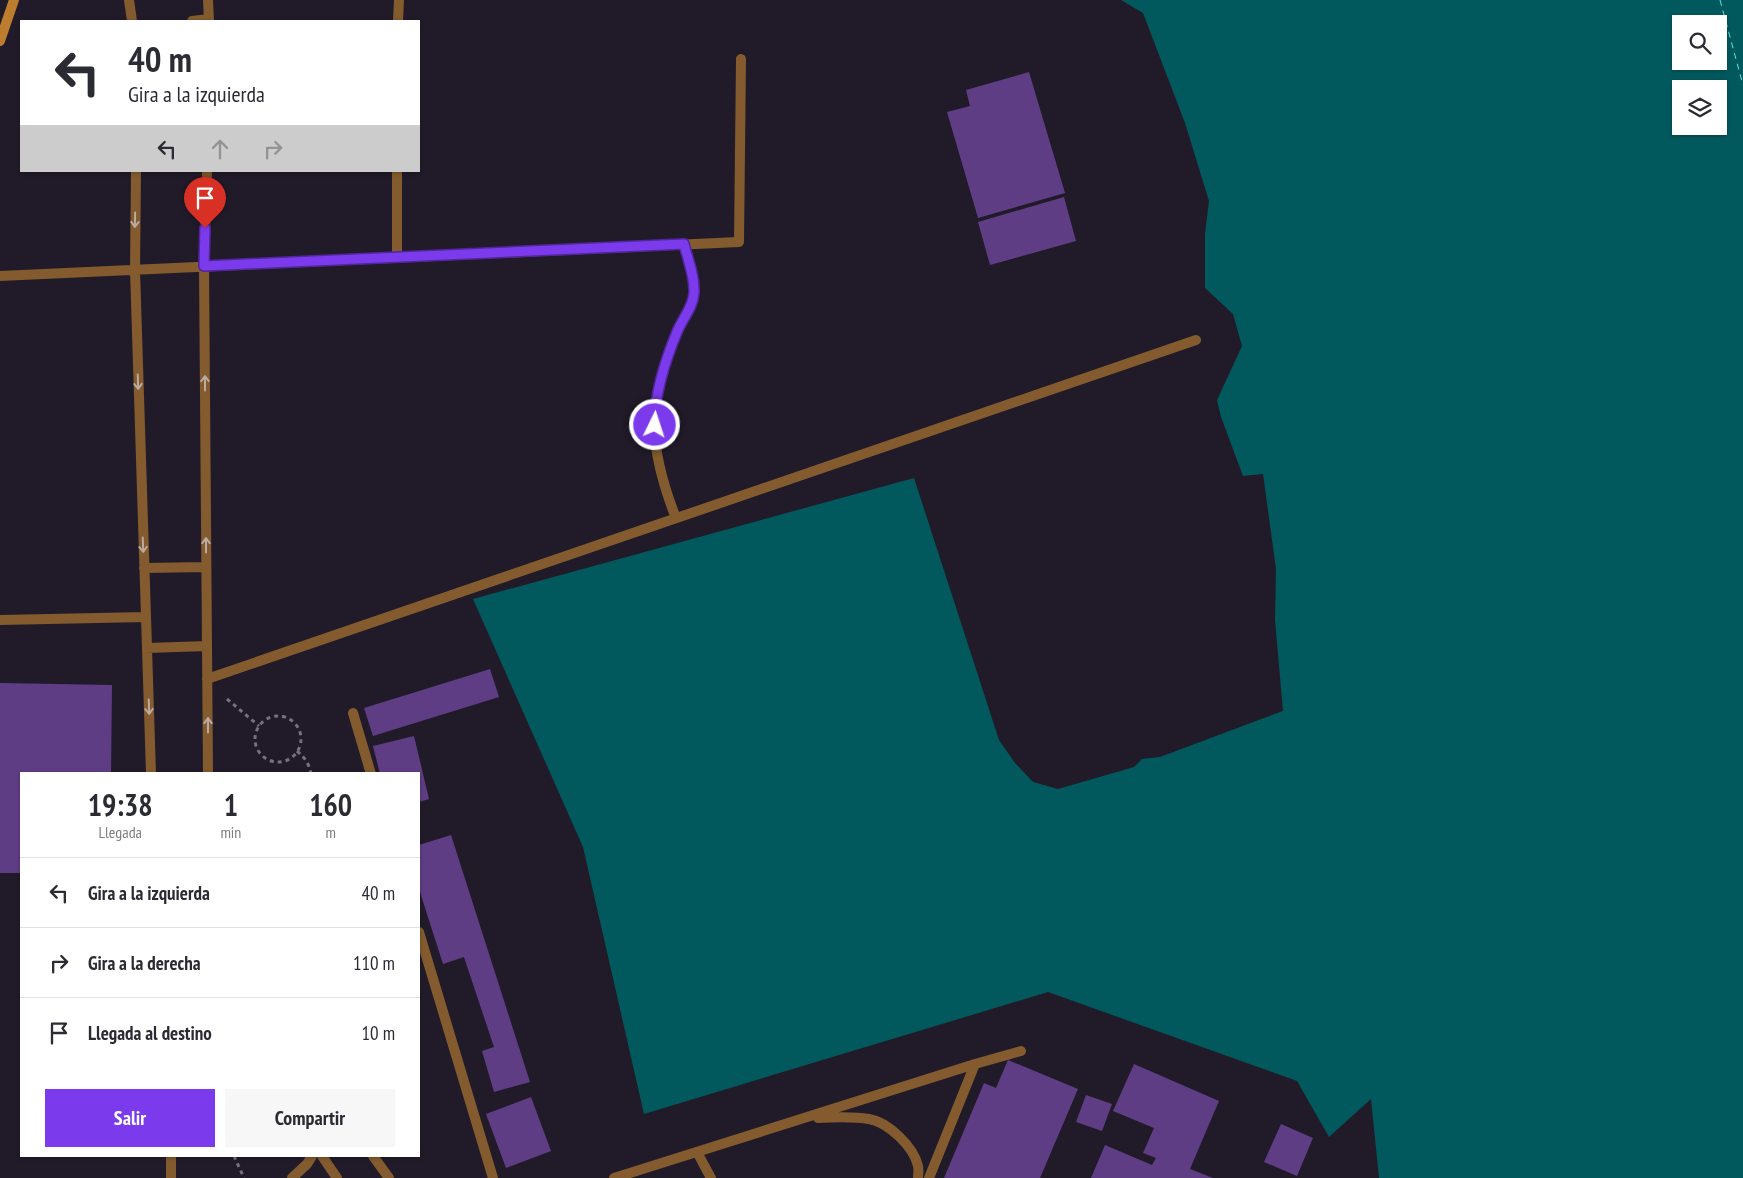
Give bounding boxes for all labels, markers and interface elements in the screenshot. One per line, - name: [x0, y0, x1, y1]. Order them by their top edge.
- map controls: [1672, 15, 1727, 135]
- button: search: [1672, 15, 1727, 70]
- text: 40 m: [128, 36, 192, 82]
- icon: left: [45, 40, 110, 105]
- text: Gira a la izquierda: [128, 80, 265, 108]
- button: layers: [1672, 80, 1727, 135]
- icon: left: [153, 135, 181, 163]
- icon: ahead: [206, 135, 234, 163]
- icon: right: [259, 135, 287, 163]
- pin: [184, 177, 226, 228]
- icon: arrive: [191, 184, 219, 212]
- one-way arrow: [130, 212, 140, 228]
- one-way arrow: [133, 374, 143, 390]
- one-way arrow: [200, 375, 210, 391]
- position arrow: [628, 398, 680, 450]
- one-way arrow: [139, 537, 148, 553]
- one-way arrow: [201, 537, 211, 554]
- one-way arrow: [144, 699, 153, 715]
- one-way arrow: [203, 717, 213, 734]
- text: 19:38: [88, 785, 153, 824]
- text: 1: [224, 785, 238, 824]
- text: 160: [309, 785, 352, 824]
- text: Llegada: [98, 822, 142, 842]
- text: min: [220, 822, 241, 842]
- text: m: [325, 822, 336, 842]
- icon: left: [45, 879, 73, 907]
- text: Gira a la izquierda: [88, 881, 210, 905]
- text: 40 m: [362, 881, 395, 905]
- icon: right: [45, 949, 73, 977]
- text: Gira a la derecha: [88, 951, 201, 975]
- text: 110 m: [353, 951, 395, 975]
- icon: arrive: [45, 1019, 73, 1047]
- text: Llegada al destino: [88, 1021, 212, 1045]
- text: 10 m: [362, 1021, 395, 1045]
- button: Salir: [45, 1089, 215, 1147]
- button: Compartir: [225, 1089, 395, 1147]

